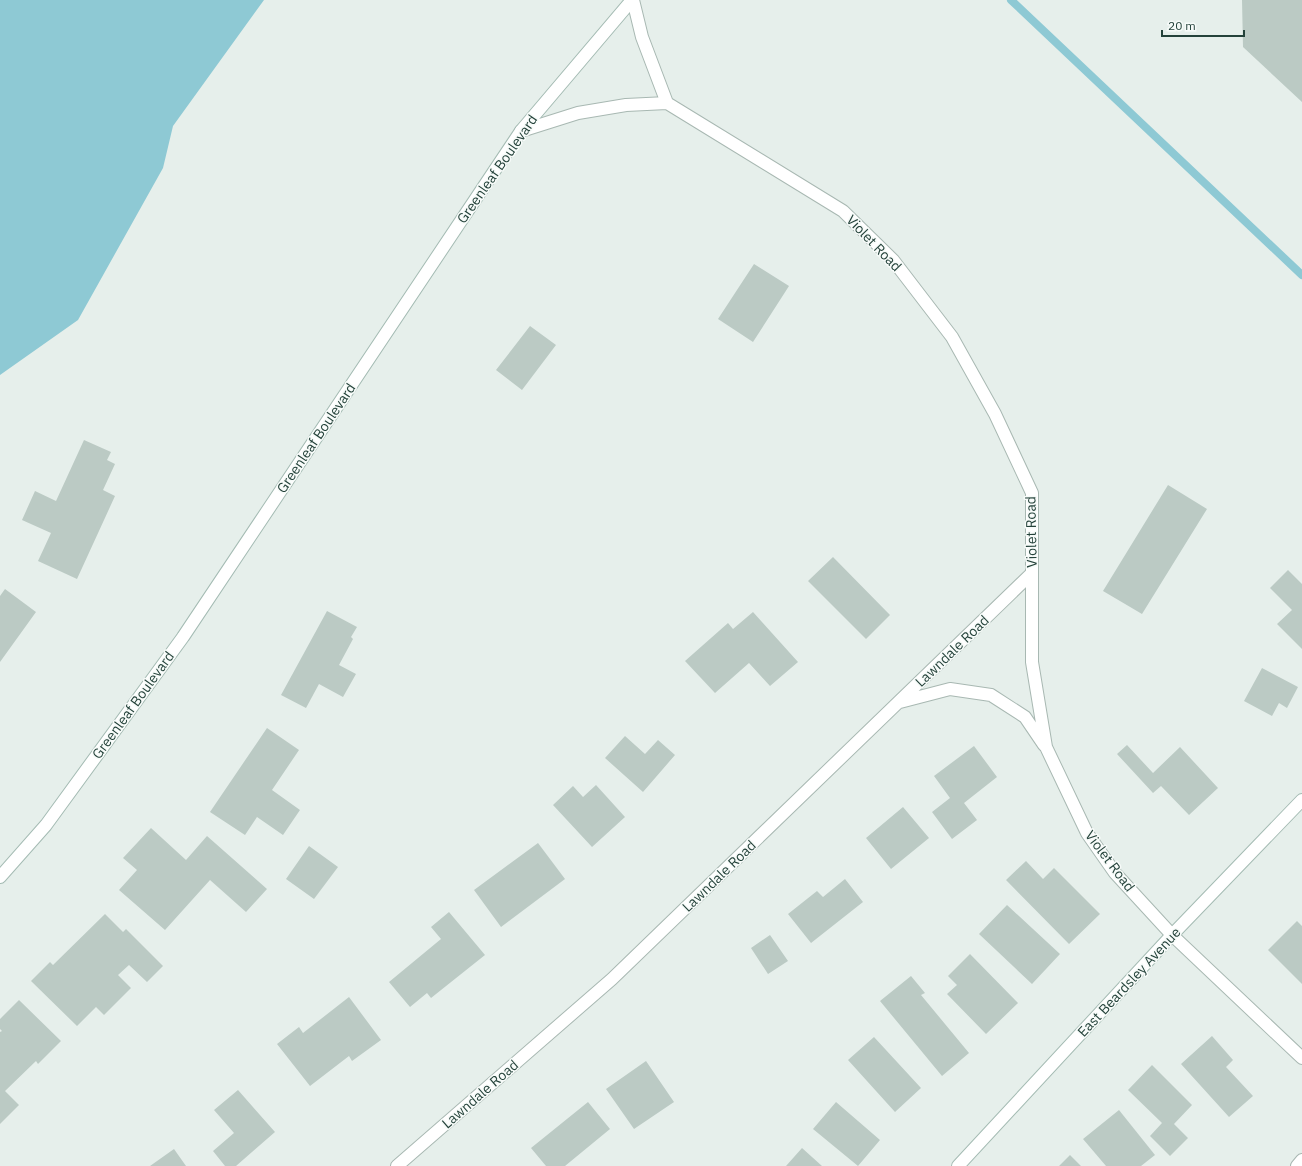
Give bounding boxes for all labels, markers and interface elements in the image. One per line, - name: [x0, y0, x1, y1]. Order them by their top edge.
- scale bar: [1162, 12, 1244, 38]
- text: 20 m: [1168, 18, 1196, 33]
- street label: Greenleaf Boulevard: [453, 111, 541, 227]
- street label: Violet Road: [843, 211, 905, 275]
- street label: Greenleaf Boulevard: [273, 380, 359, 496]
- street label: Violet Road: [1021, 496, 1041, 568]
- street label: Lawndale Road: [911, 611, 993, 691]
- street label: Greenleaf Boulevard: [88, 648, 178, 762]
- street label: Violet Road: [1081, 827, 1139, 895]
- street label: Lawndale Road: [678, 836, 760, 916]
- street label: East Beardsley Avenue: [1074, 923, 1185, 1041]
- street label: Lawndale Road: [438, 1056, 522, 1132]

